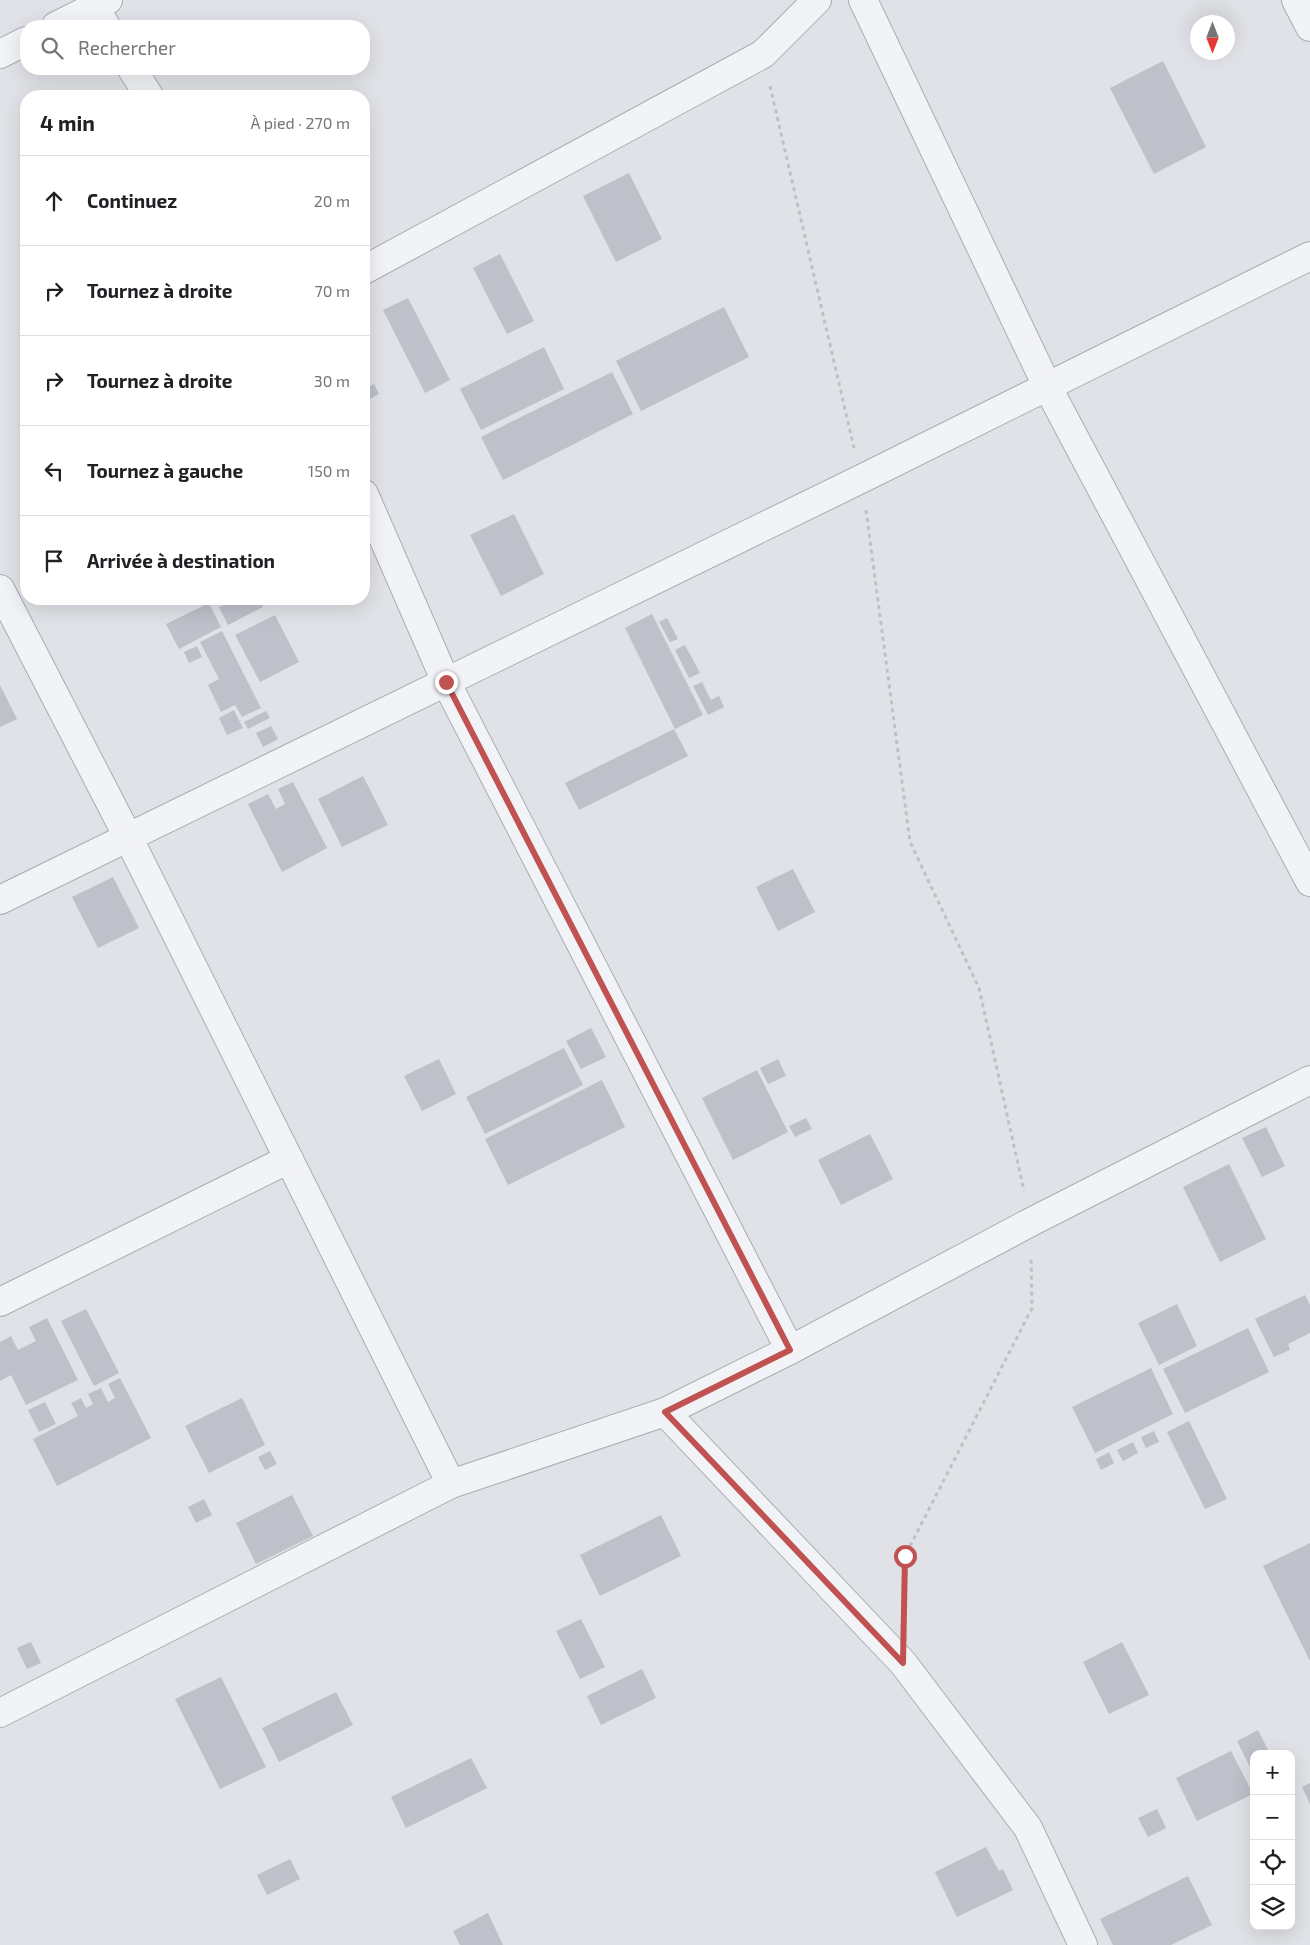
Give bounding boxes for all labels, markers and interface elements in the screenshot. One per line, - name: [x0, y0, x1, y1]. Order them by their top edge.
- north arrow: [1190, 15, 1235, 60]
- search box: [20, 20, 370, 75]
- icon: search: [38, 34, 66, 62]
- text: Rechercher: [78, 36, 176, 59]
- text: 4 min: [40, 110, 95, 135]
- text: À pied · 270 m: [251, 113, 350, 132]
- icon: ahead: [40, 187, 68, 215]
- text: Continuez: [87, 189, 177, 212]
- text: 20 m: [314, 191, 350, 210]
- icon: right: [40, 277, 68, 305]
- text: Tournez à droite: [87, 279, 233, 302]
- text: 70 m: [315, 281, 350, 300]
- icon: right: [40, 367, 68, 395]
- text: Tournez à droite: [87, 369, 233, 392]
- text: 30 m: [314, 371, 350, 390]
- icon: left: [40, 457, 68, 485]
- text: Tournez à gauche: [87, 459, 243, 482]
- text: 150 m: [308, 461, 350, 480]
- icon: arrive: [40, 547, 68, 575]
- text: Arrivée à destination: [87, 549, 275, 572]
- route end: [435, 671, 458, 694]
- route start: [894, 1545, 917, 1568]
- map controls: [1250, 1750, 1295, 1930]
- button: +: [1250, 1750, 1295, 1795]
- button: −: [1250, 1795, 1295, 1840]
- button: locate: [1250, 1840, 1295, 1885]
- button: layers: [1250, 1885, 1295, 1930]

